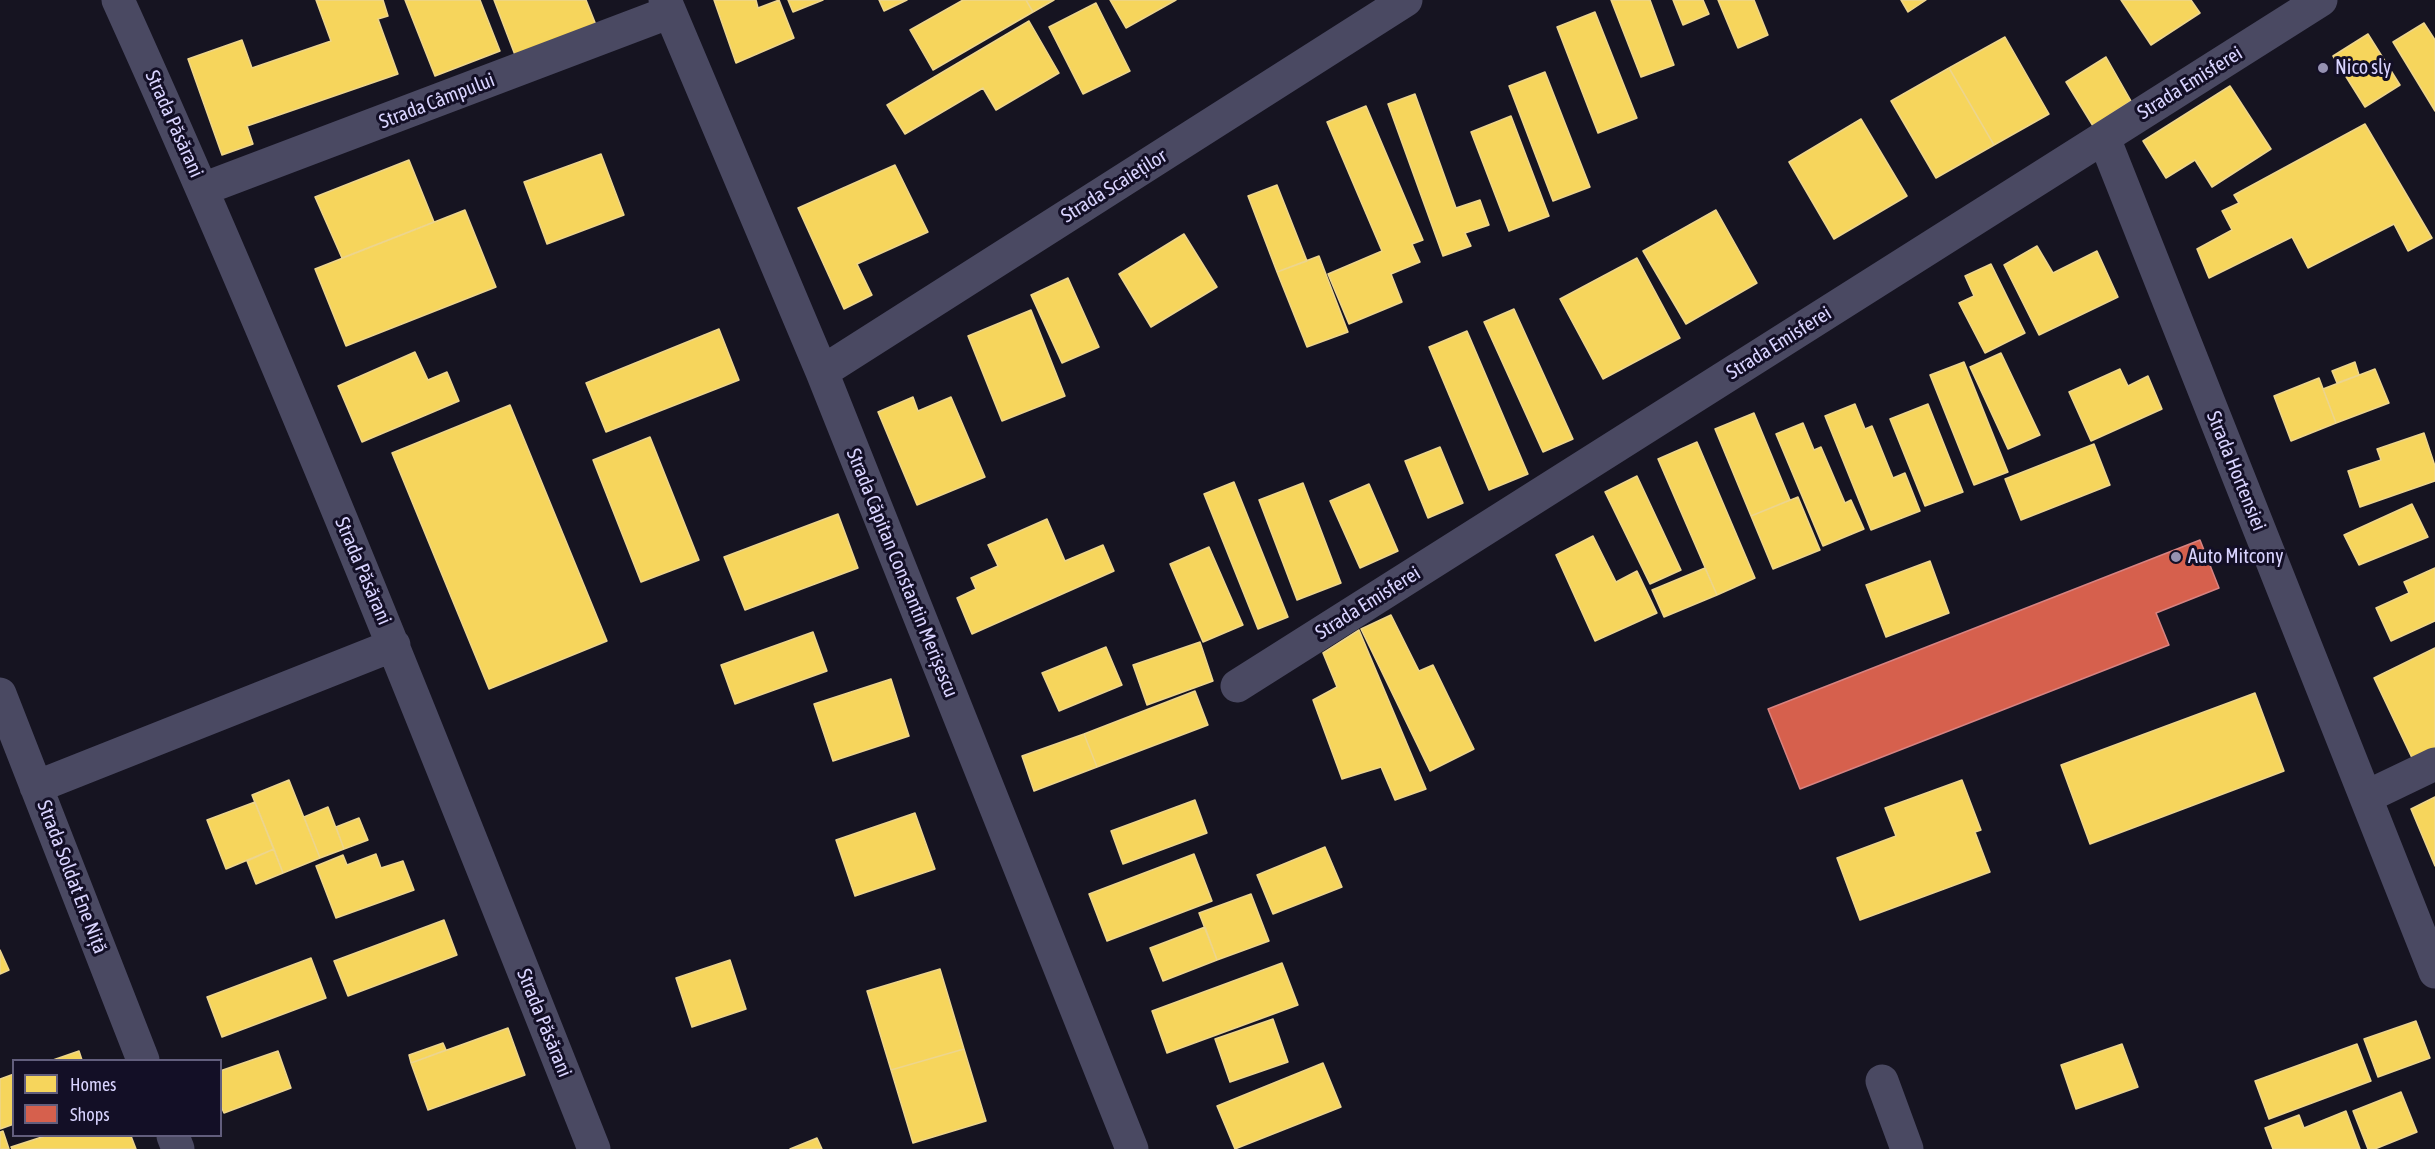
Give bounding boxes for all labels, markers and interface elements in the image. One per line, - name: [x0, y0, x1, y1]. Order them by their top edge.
- street label: Strada Emisferei: [2133, 41, 2247, 125]
- place label: Nico sly: [2335, 56, 2391, 80]
- marker: Nico sly: [2316, 61, 2330, 75]
- street label: Strada Păsărani: [140, 67, 208, 181]
- street label: Strada Câmpului: [376, 68, 498, 134]
- street label: Strada Scaieților: [1057, 144, 1171, 228]
- street label: Strada Emisferei: [1722, 301, 1836, 385]
- street label: Strada Hortensiei: [2201, 408, 2271, 534]
- street label: Strada Căpitan Constantin Merișescu: [841, 445, 963, 701]
- street label: Strada Păsărani: [330, 514, 396, 628]
- place label: Auto Mitcony: [2188, 545, 2283, 569]
- marker: Auto Mitcony: [2169, 550, 2183, 564]
- street label: Strada Emisferei: [1311, 561, 1425, 645]
- street label: Strada Soldat Ene Niță: [32, 797, 112, 957]
- street label: Strada Păsărani: [511, 965, 577, 1081]
- legend: [12, 1059, 222, 1137]
- text: Homes: [70, 1074, 116, 1095]
- text: Shops: [70, 1104, 110, 1125]

